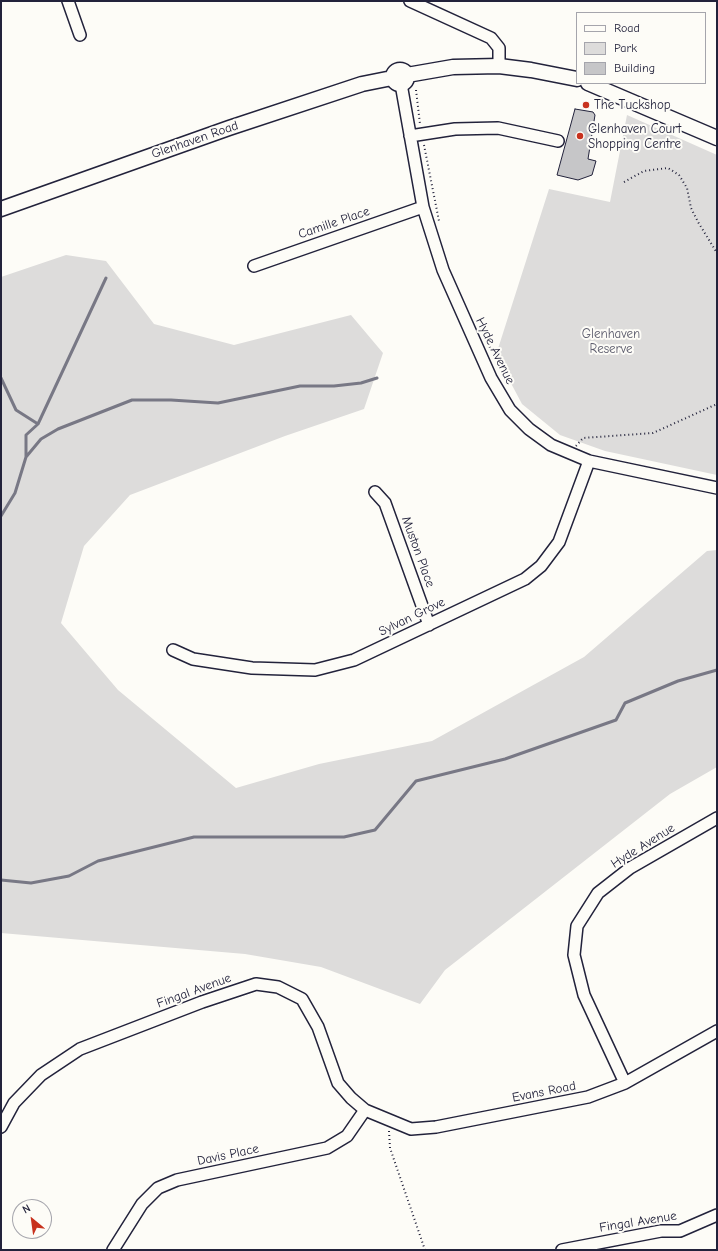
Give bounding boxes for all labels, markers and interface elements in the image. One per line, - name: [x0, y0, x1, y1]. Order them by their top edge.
- legend: [576, 12, 706, 84]
- text: Road: [614, 21, 640, 35]
- text: Park: [614, 41, 637, 55]
- text: Building: [614, 61, 655, 75]
- place label: The Tuckshop: [594, 97, 671, 113]
- marker: The Tuckshop: [581, 100, 591, 110]
- street label: Glenhaven Road: [150, 118, 240, 162]
- place label: Glenhaven Court Shopping Centre: [588, 121, 681, 152]
- marker: Glenhaven Court Shopping Centre: [575, 131, 585, 141]
- street label: Camille Place: [296, 203, 372, 243]
- street label: Hyde Avenue: [472, 315, 518, 387]
- park label: Glenhaven Reserve: [582, 326, 640, 357]
- street label: Muston Place: [398, 514, 438, 590]
- street label: Sylvan Grove: [376, 594, 448, 640]
- street label: Hyde Avenue: [608, 820, 678, 872]
- street label: Fingal Avenue: [155, 970, 233, 1012]
- street label: Evans Road: [511, 1078, 577, 1106]
- street label: Davis Place: [196, 1141, 260, 1169]
- north arrow: [12, 1199, 52, 1239]
- text: N: [20, 1202, 33, 1216]
- street label: Fingal Avenue: [598, 1208, 678, 1236]

